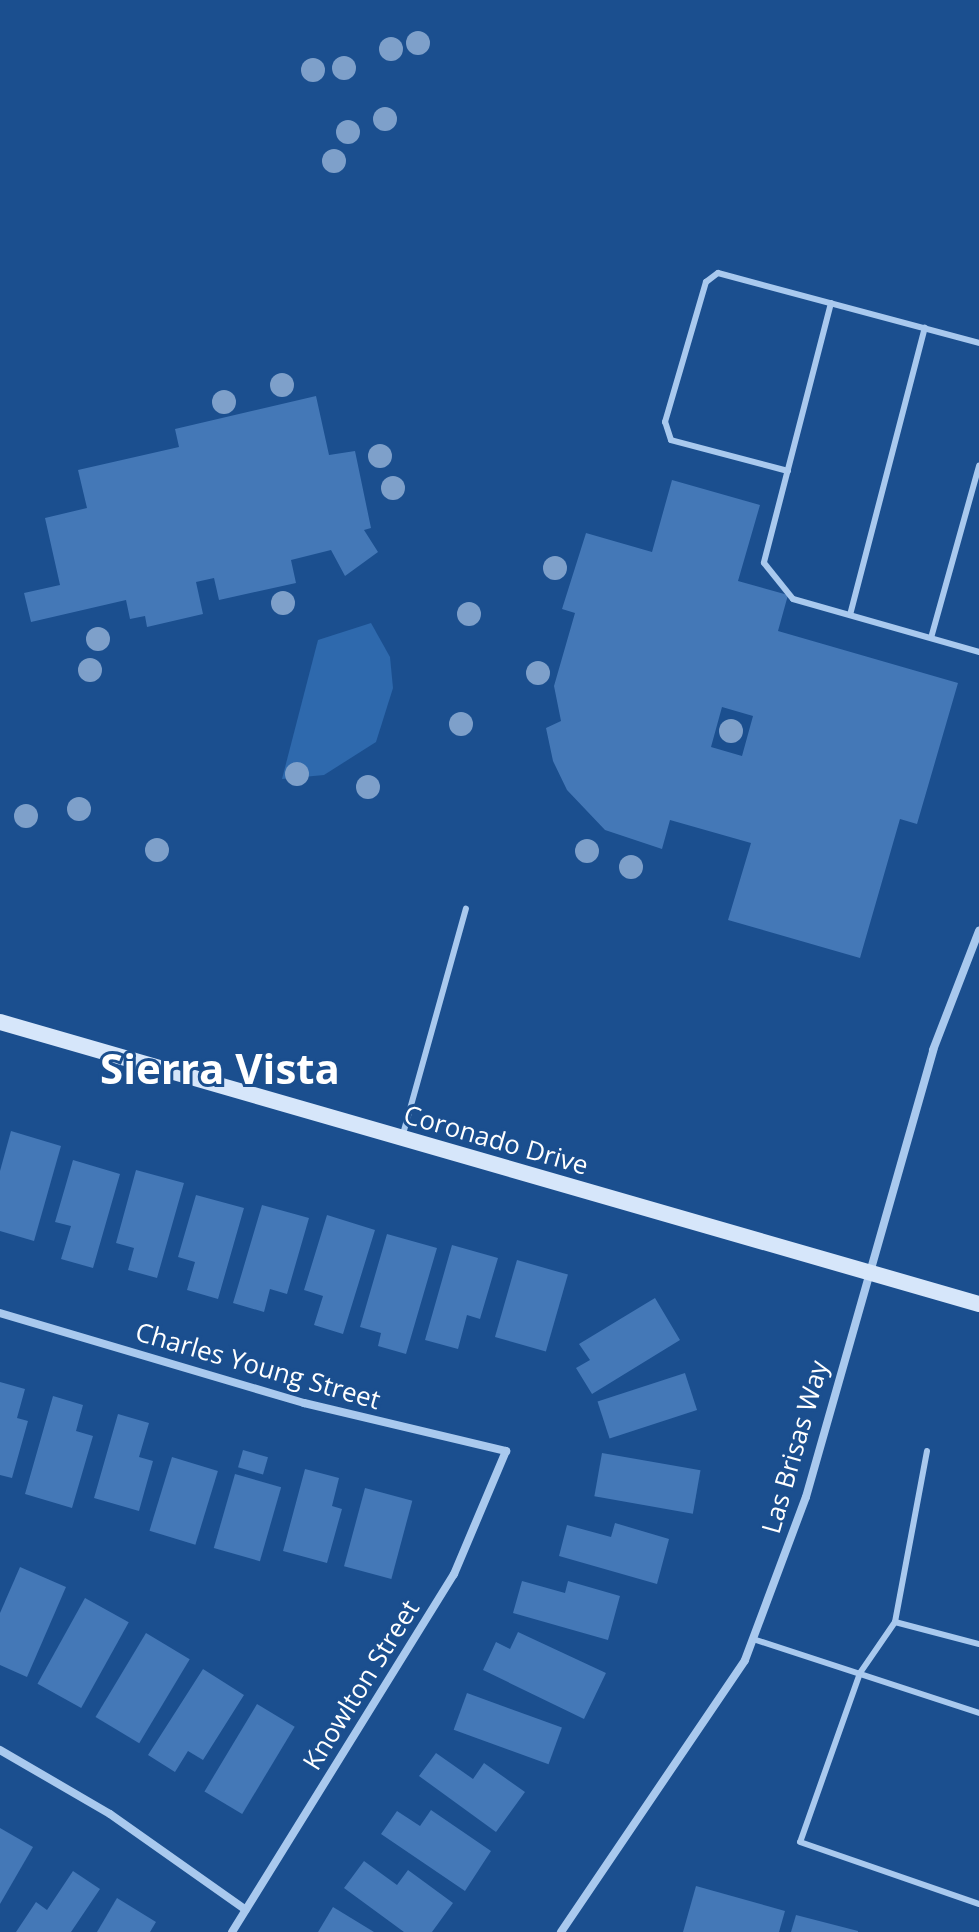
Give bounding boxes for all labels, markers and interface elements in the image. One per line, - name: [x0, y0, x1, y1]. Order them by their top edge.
- district label: Sierra Vista: [100, 1043, 340, 1093]
- street label: Coronado Drive: [400, 1099, 592, 1181]
- street label: Charles Young Street: [132, 1316, 384, 1416]
- street label: Las Brisas Way: [755, 1357, 835, 1537]
- street label: Knowlton Street: [296, 1594, 426, 1776]

